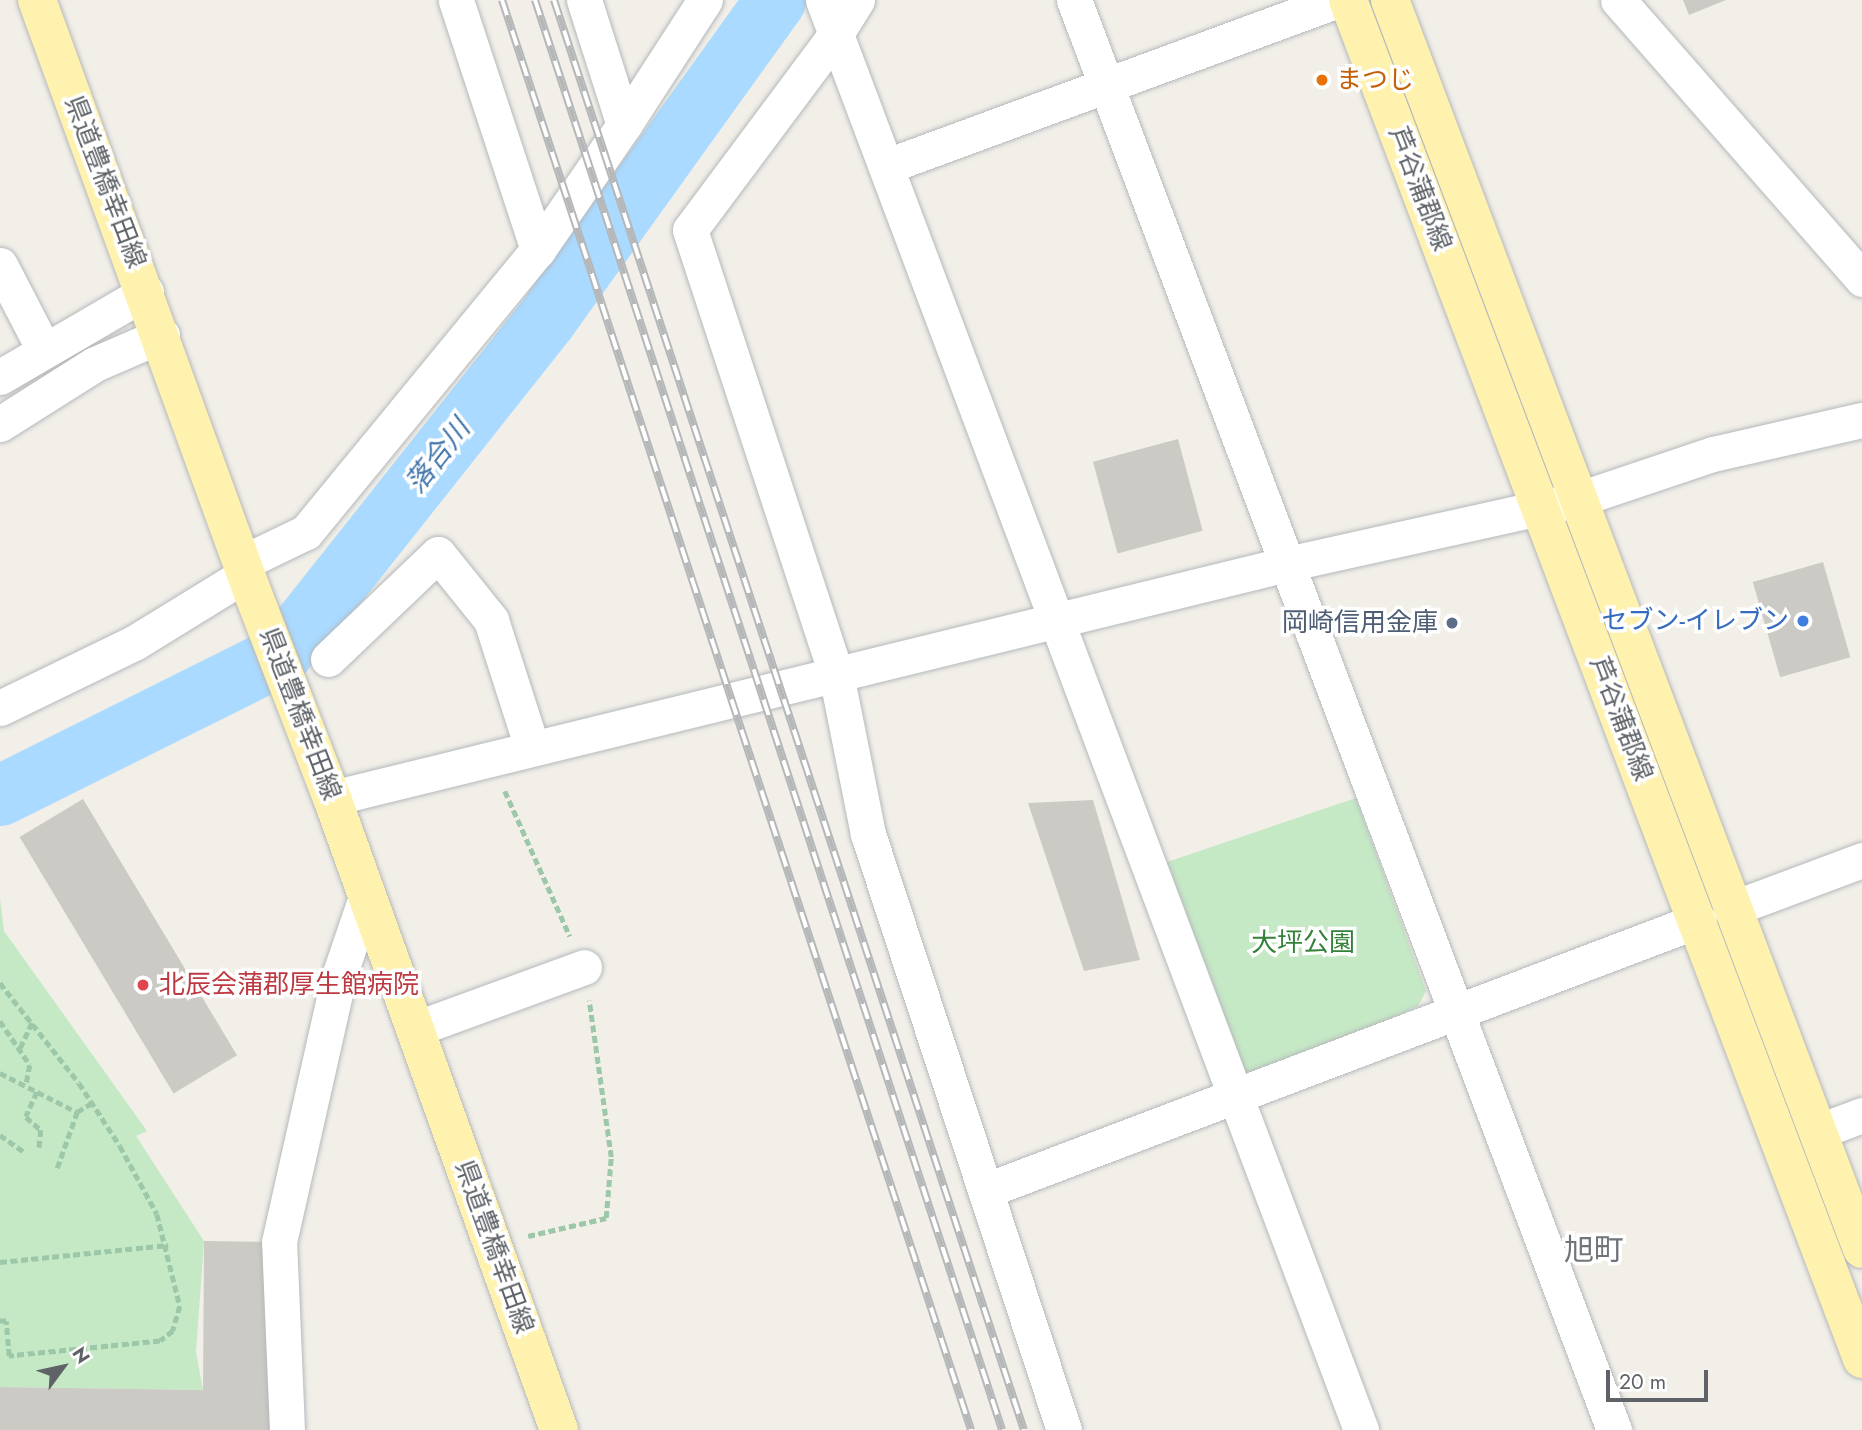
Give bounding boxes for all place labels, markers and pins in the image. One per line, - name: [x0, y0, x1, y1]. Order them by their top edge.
- place label: まつじ: [1336, 64, 1414, 96]
- marker: まつじ: [1314, 72, 1330, 88]
- place label: セブン-イレブン: [1602, 605, 1789, 637]
- place label: 岡崎信用金庫: [1282, 607, 1438, 639]
- marker: セブン-イレブン: [1795, 613, 1811, 629]
- marker: 岡崎信用金庫: [1444, 615, 1460, 631]
- place label: 北辰会蒲郡厚生館病院: [159, 969, 419, 1001]
- marker: 北辰会蒲郡厚生館病院: [133, 975, 153, 995]

